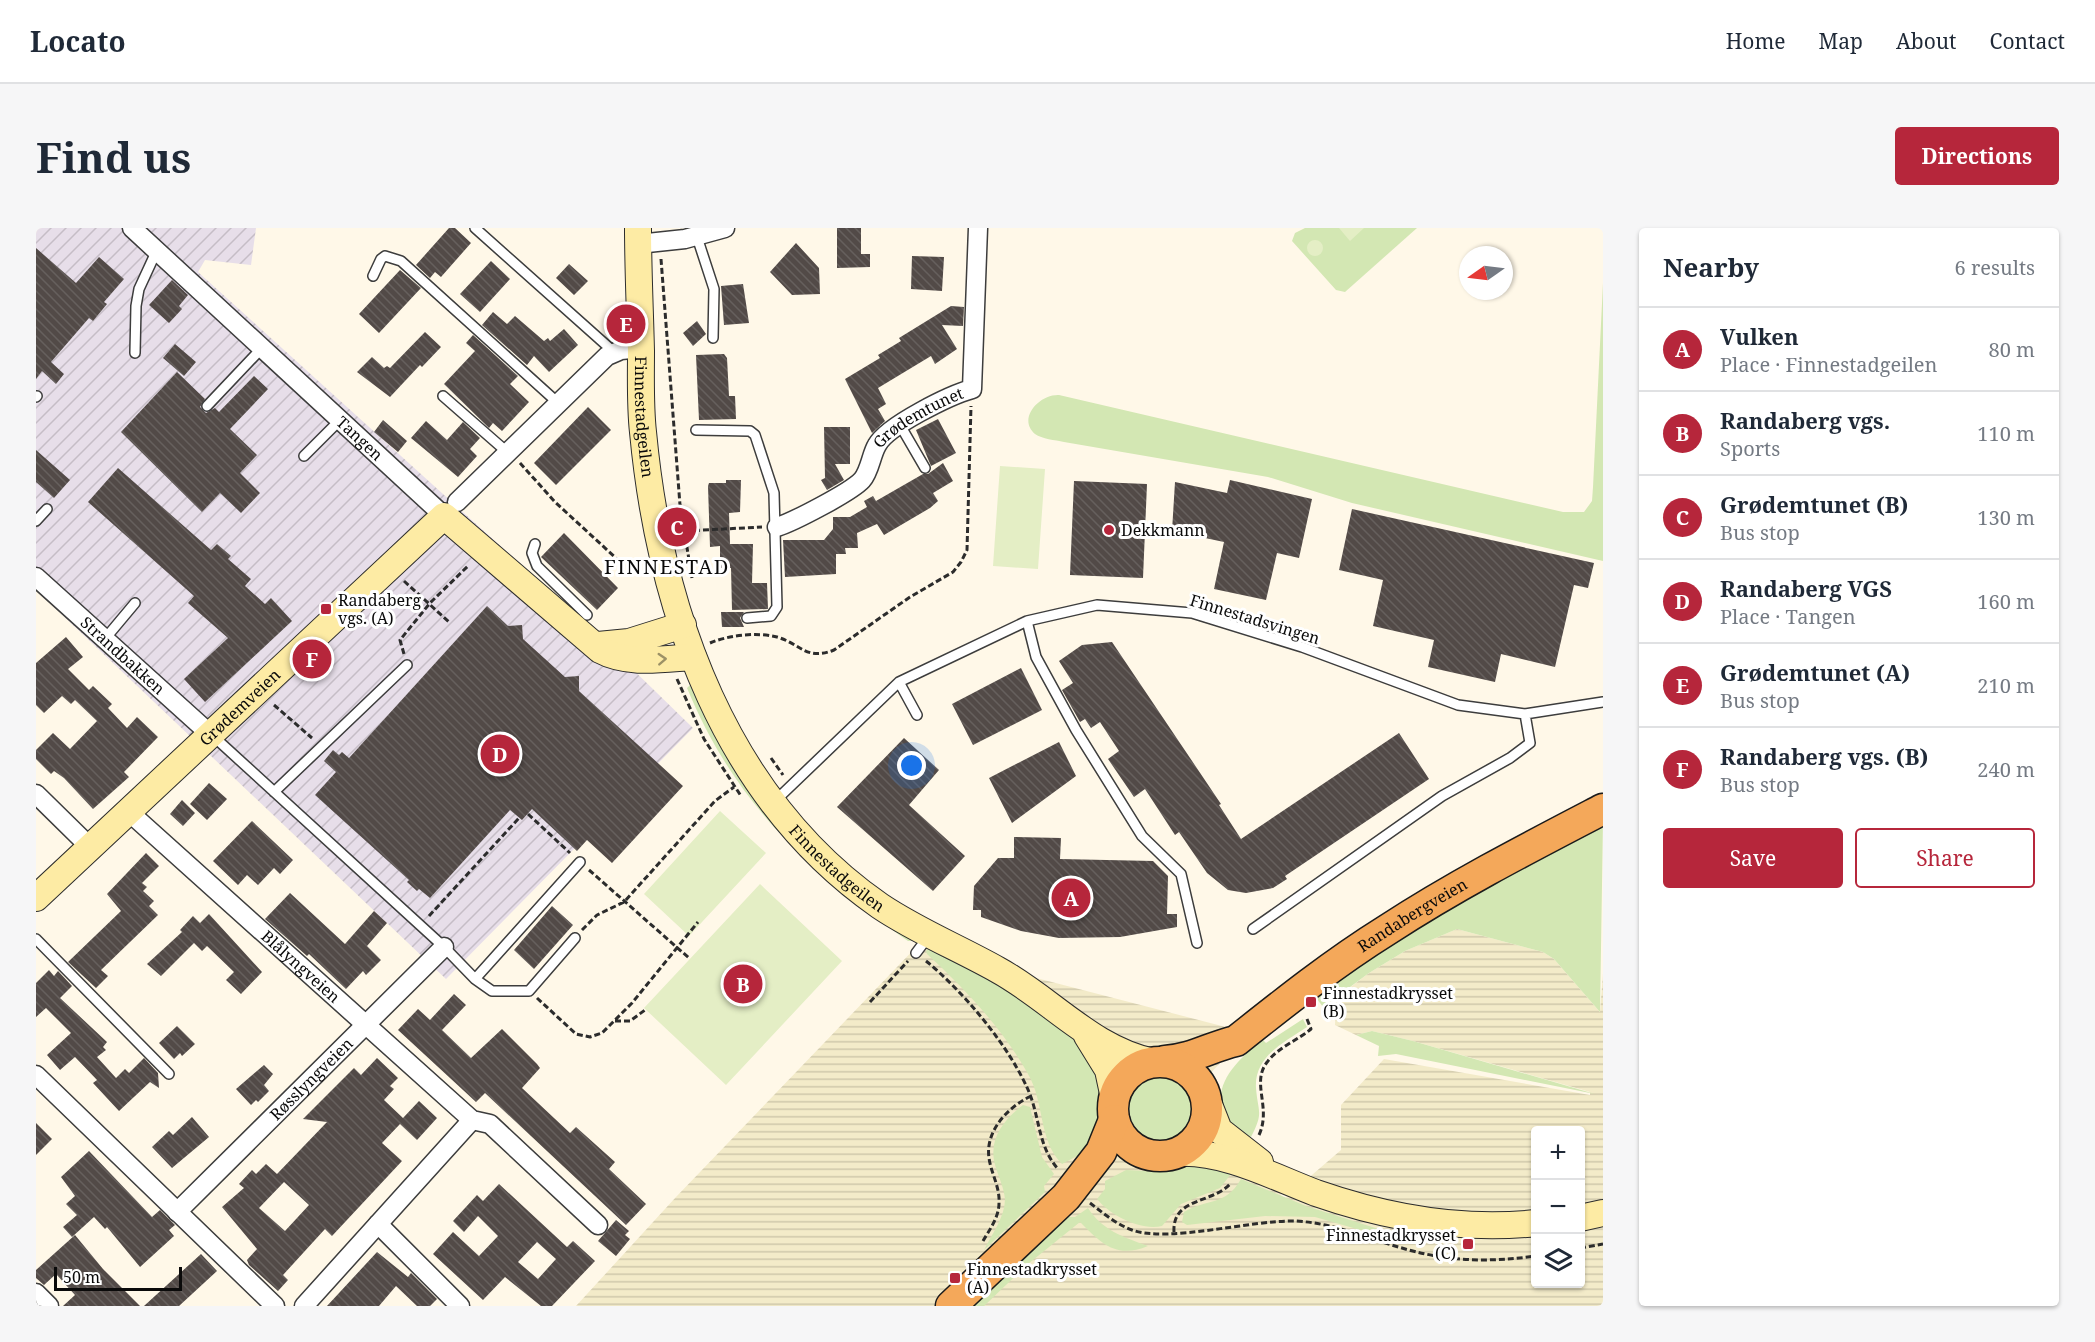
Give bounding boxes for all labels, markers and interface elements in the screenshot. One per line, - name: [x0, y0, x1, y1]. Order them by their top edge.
- text: Locato: [30, 22, 126, 60]
- text: Home: [1726, 27, 1786, 55]
- text: Map: [1819, 27, 1863, 55]
- text: About: [1896, 27, 1957, 55]
- text: Contact: [1990, 27, 2065, 55]
- button: Directions: [1895, 127, 2059, 185]
- text: Find us: [36, 128, 191, 185]
- north arrow: [1459, 246, 1513, 300]
- text: Nearby: [1663, 249, 1759, 285]
- text: 6 results: [1955, 254, 2035, 281]
- pin: E: [606, 302, 646, 346]
- text: Vulken: [1720, 321, 1799, 351]
- text: A: [1675, 336, 1690, 363]
- text: 80 m: [1989, 336, 2035, 363]
- text: Place · Finnestadgeilen: [1720, 351, 1937, 378]
- street label: Finnestadgeilen: [630, 356, 659, 479]
- street label: Grødemtunet: [868, 382, 967, 452]
- text: Randaberg vgs.: [1720, 405, 1890, 435]
- street label: Tangen: [332, 411, 388, 465]
- text: B: [1676, 420, 1689, 447]
- text: 110 m: [1977, 420, 2035, 447]
- text: Sports: [1720, 435, 1780, 462]
- text: Grødemtunet (B): [1720, 489, 1908, 519]
- pin: C: [658, 504, 696, 550]
- text: C: [1676, 504, 1689, 531]
- text: 130 m: [1977, 504, 2035, 531]
- place label: Dekkmann: [1121, 519, 1205, 541]
- text: Bus stop: [1720, 519, 1800, 546]
- marker: Dekkmann: [1102, 523, 1116, 537]
- district label: FINNESTAD: [604, 553, 730, 580]
- text: Randaberg VGS: [1720, 573, 1892, 603]
- text: D: [1675, 588, 1690, 615]
- text: 160 m: [1977, 588, 2035, 615]
- place label: Randaberg vgs. (A): [338, 589, 422, 629]
- street label: Finnestadsvingen: [1187, 589, 1323, 649]
- marker: Randaberg vgs. (A): [319, 602, 333, 616]
- text: Place · Tangen: [1720, 603, 1856, 630]
- street label: Strandbakken: [76, 611, 170, 699]
- pin: F: [292, 636, 332, 682]
- one-way arrow: [657, 652, 666, 665]
- text: Grødemtunet (A): [1720, 657, 1910, 687]
- street label: Grødemveien: [194, 664, 285, 751]
- text: E: [1676, 672, 1689, 699]
- text: 210 m: [1977, 672, 2035, 699]
- text: Bus stop: [1720, 687, 1800, 714]
- pin: D: [480, 732, 520, 776]
- text: Randaberg vgs. (B): [1720, 741, 1928, 771]
- your location: [897, 751, 926, 780]
- text: F: [1676, 756, 1689, 783]
- text: 240 m: [1977, 756, 2035, 783]
- text: Bus stop: [1720, 771, 1800, 798]
- street label: Finnestadgeilen: [784, 820, 889, 917]
- button: Save: [1663, 828, 1843, 888]
- button: Share: [1855, 828, 2035, 888]
- street label: Randabergveien: [1353, 873, 1471, 957]
- pin: A: [1052, 876, 1090, 920]
- street label: Blålyngveien: [257, 925, 345, 1008]
- pin: B: [724, 962, 762, 1006]
- place label: Finnestadkrysset (B): [1323, 982, 1453, 1022]
- marker: Finnestadkrysset (B): [1304, 995, 1318, 1009]
- street label: Røsslyngveien: [265, 1033, 358, 1125]
- map controls: [1531, 1126, 1585, 1288]
- button: +: [1531, 1126, 1585, 1180]
- button: −: [1531, 1180, 1585, 1234]
- place label: Finnestadkrysset (C): [1326, 1224, 1456, 1264]
- button: layers: [1531, 1234, 1585, 1288]
- marker: Finnestadkrysset (C): [1461, 1237, 1475, 1251]
- place label: Finnestadkrysset (A): [967, 1258, 1097, 1298]
- scale bar: [54, 1264, 182, 1292]
- text: 50 m: [63, 1266, 100, 1288]
- marker: Finnestadkrysset (A): [948, 1271, 962, 1285]

